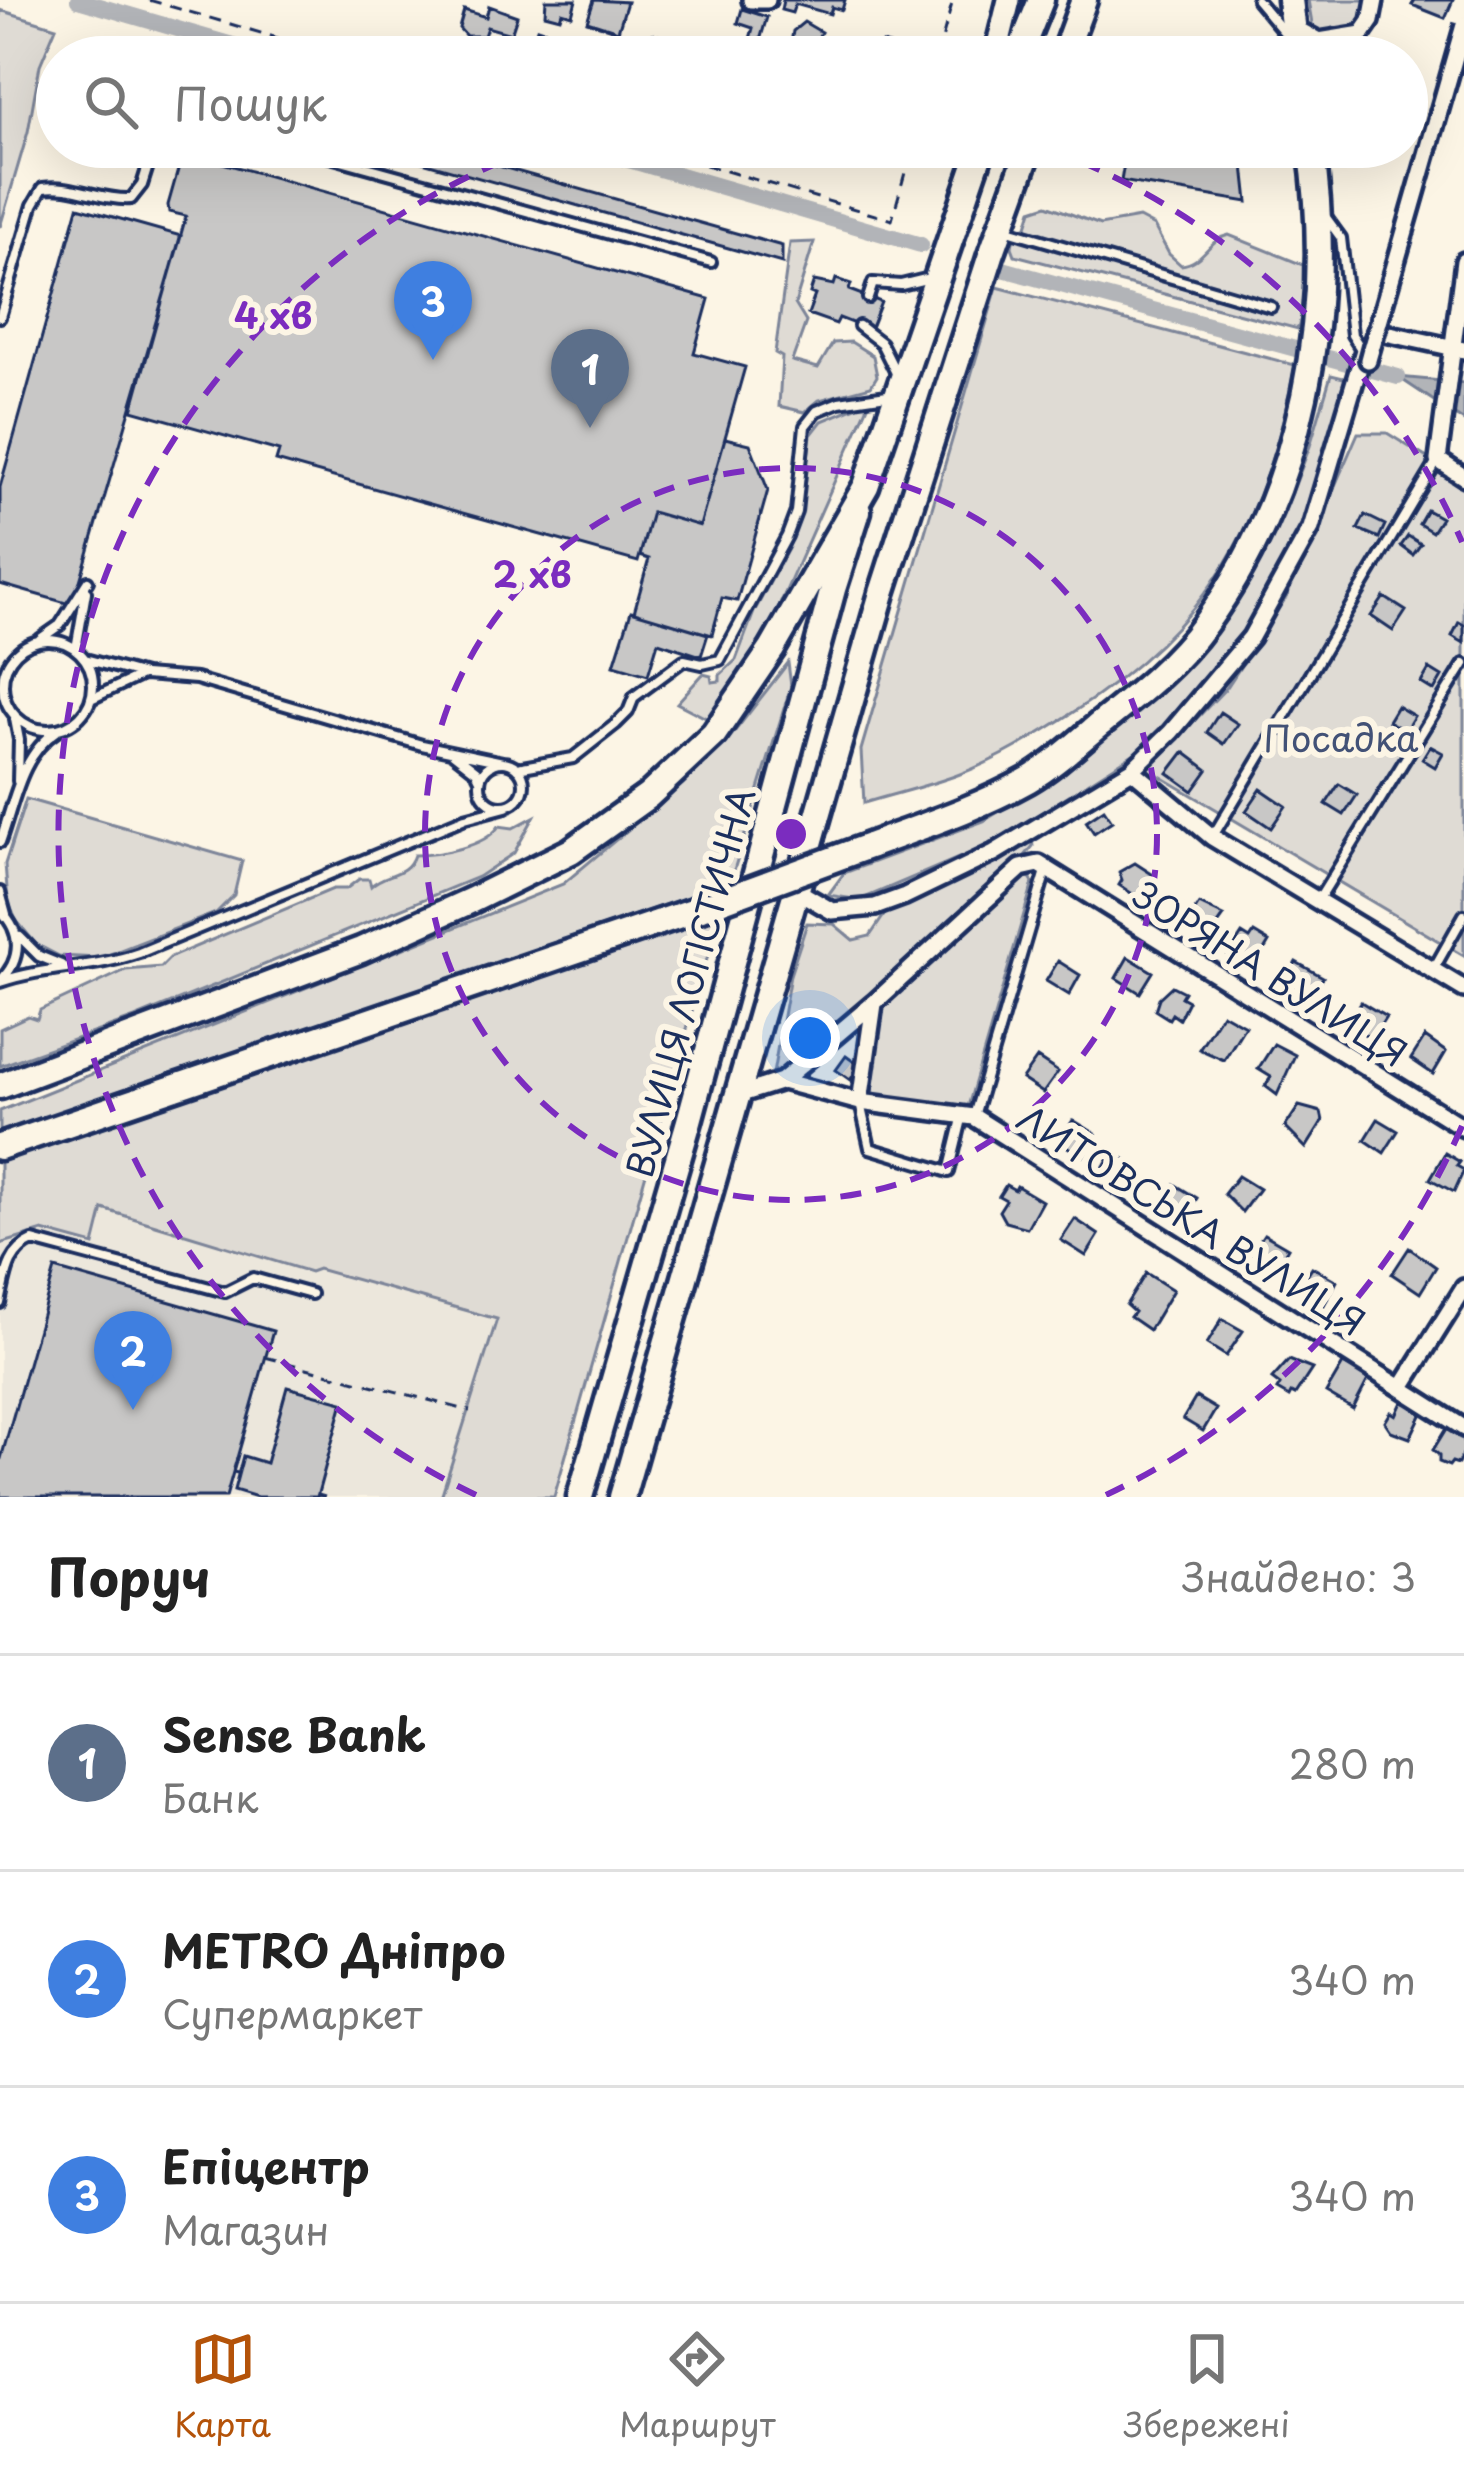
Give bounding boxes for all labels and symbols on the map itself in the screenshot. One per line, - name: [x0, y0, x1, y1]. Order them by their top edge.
- pin: 3: [394, 261, 472, 360]
- text: 4 хв: [234, 287, 312, 341]
- pin: 1: [551, 329, 629, 428]
- text: 2 хв: [493, 546, 571, 600]
- park label: Посадка: [1264, 710, 1419, 764]
- street label: ВУЛИЦЯ ЛОГІСТИЧНА: [611, 781, 767, 1183]
- centre of rings: [770, 813, 812, 855]
- street label: ЗОРЯНА ВУЛИЦЯ: [1124, 867, 1418, 1079]
- your location: [780, 1008, 840, 1068]
- street label: ЛИТОВСЬКА ВУЛИЦЯ: [1008, 1090, 1376, 1348]
- pin: 2: [94, 1311, 172, 1410]

